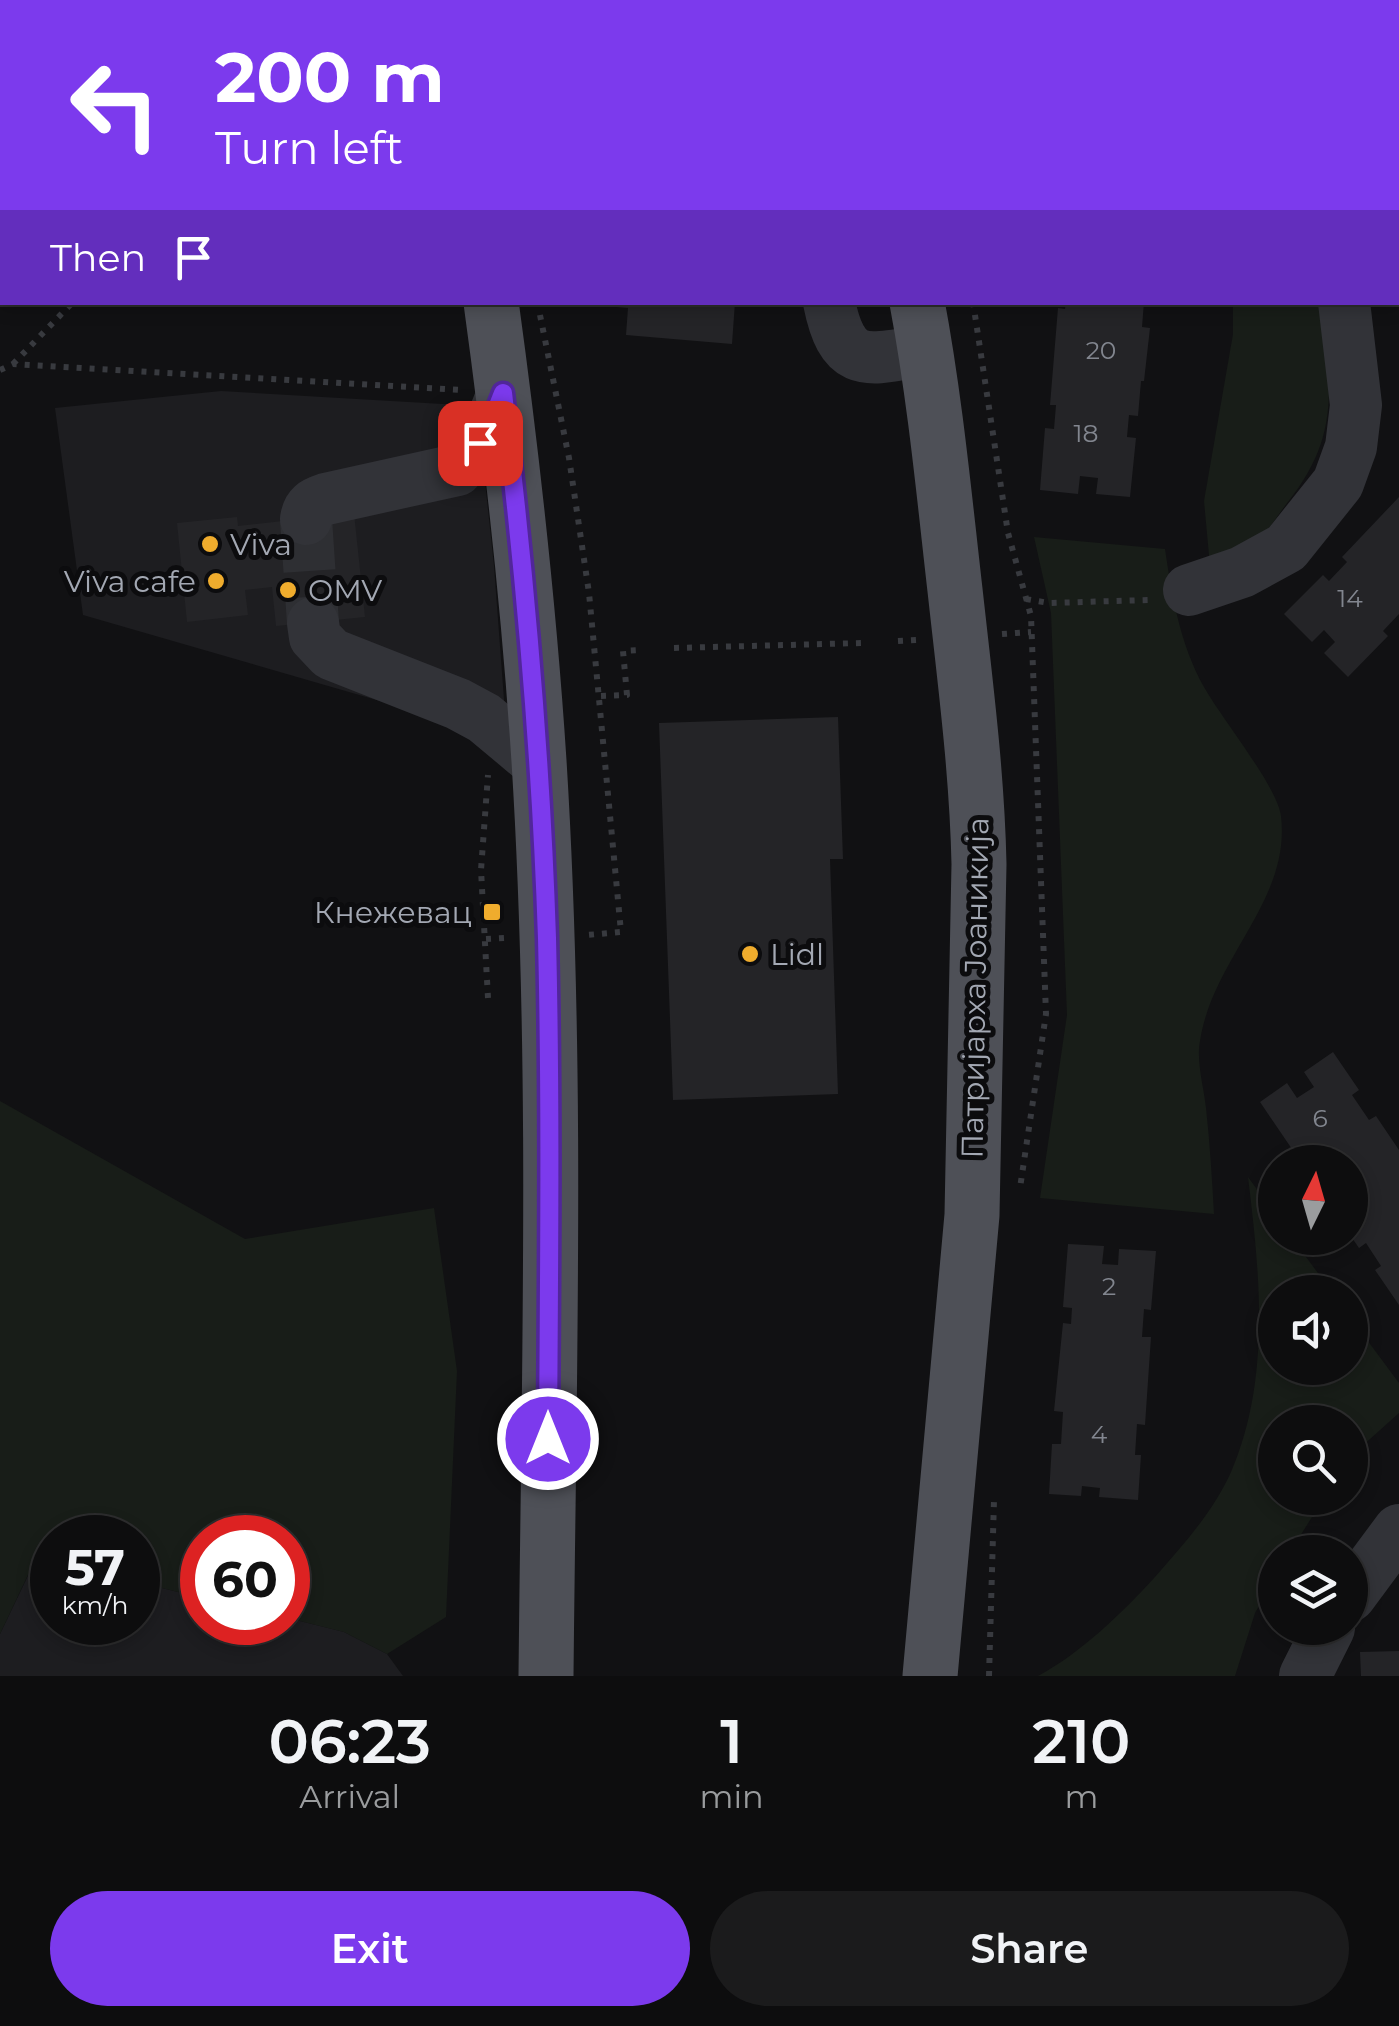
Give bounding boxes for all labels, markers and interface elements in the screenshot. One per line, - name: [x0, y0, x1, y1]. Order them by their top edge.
- text: 200 m: [215, 34, 445, 120]
- icon: left: [50, 40, 180, 170]
- text: Turn left: [215, 120, 403, 175]
- icon: arrive: [166, 230, 221, 285]
- text: Then: [50, 234, 146, 281]
- house number: 20: [1086, 335, 1116, 365]
- pin: [438, 401, 523, 486]
- icon: arrive: [453, 416, 508, 471]
- house number: 18: [1074, 418, 1098, 448]
- place label: Viva: [230, 526, 292, 563]
- marker: Viva: [199, 533, 221, 555]
- place label: Viva cafe: [64, 563, 196, 600]
- marker: Viva cafe: [205, 570, 227, 592]
- place label: OMV: [308, 572, 382, 609]
- marker: OMV: [277, 579, 299, 601]
- house number: 14: [1337, 583, 1363, 613]
- street label: Патријарха Јоаникија: [954, 817, 996, 1159]
- place label: Кнежевац: [314, 894, 472, 931]
- marker: Кнежевац: [481, 901, 503, 923]
- place label: Lidl: [770, 936, 824, 973]
- marker: Lidl: [739, 943, 761, 965]
- house number: 6: [1312, 1103, 1328, 1133]
- north arrow: [1258, 1145, 1368, 1255]
- map controls: [1258, 1145, 1368, 1645]
- house number: 2: [1102, 1271, 1116, 1301]
- button: sound: [1258, 1275, 1368, 1385]
- position arrow: [496, 1387, 600, 1491]
- button: search: [1258, 1405, 1368, 1515]
- house number: 4: [1091, 1419, 1108, 1449]
- speed limit sign: 60: [180, 1515, 310, 1645]
- button: layers: [1258, 1535, 1368, 1645]
- text: 57: [65, 1537, 125, 1598]
- text: km/h: [62, 1590, 128, 1620]
- text: 06:23: [269, 1705, 431, 1778]
- text: 1: [720, 1705, 743, 1778]
- text: 210: [1032, 1705, 1130, 1778]
- text: Arrival: [299, 1777, 400, 1816]
- text: min: [700, 1777, 764, 1816]
- text: m: [1064, 1777, 1098, 1816]
- button: Exit: [50, 1891, 690, 2006]
- button: Share: [710, 1891, 1349, 2006]

